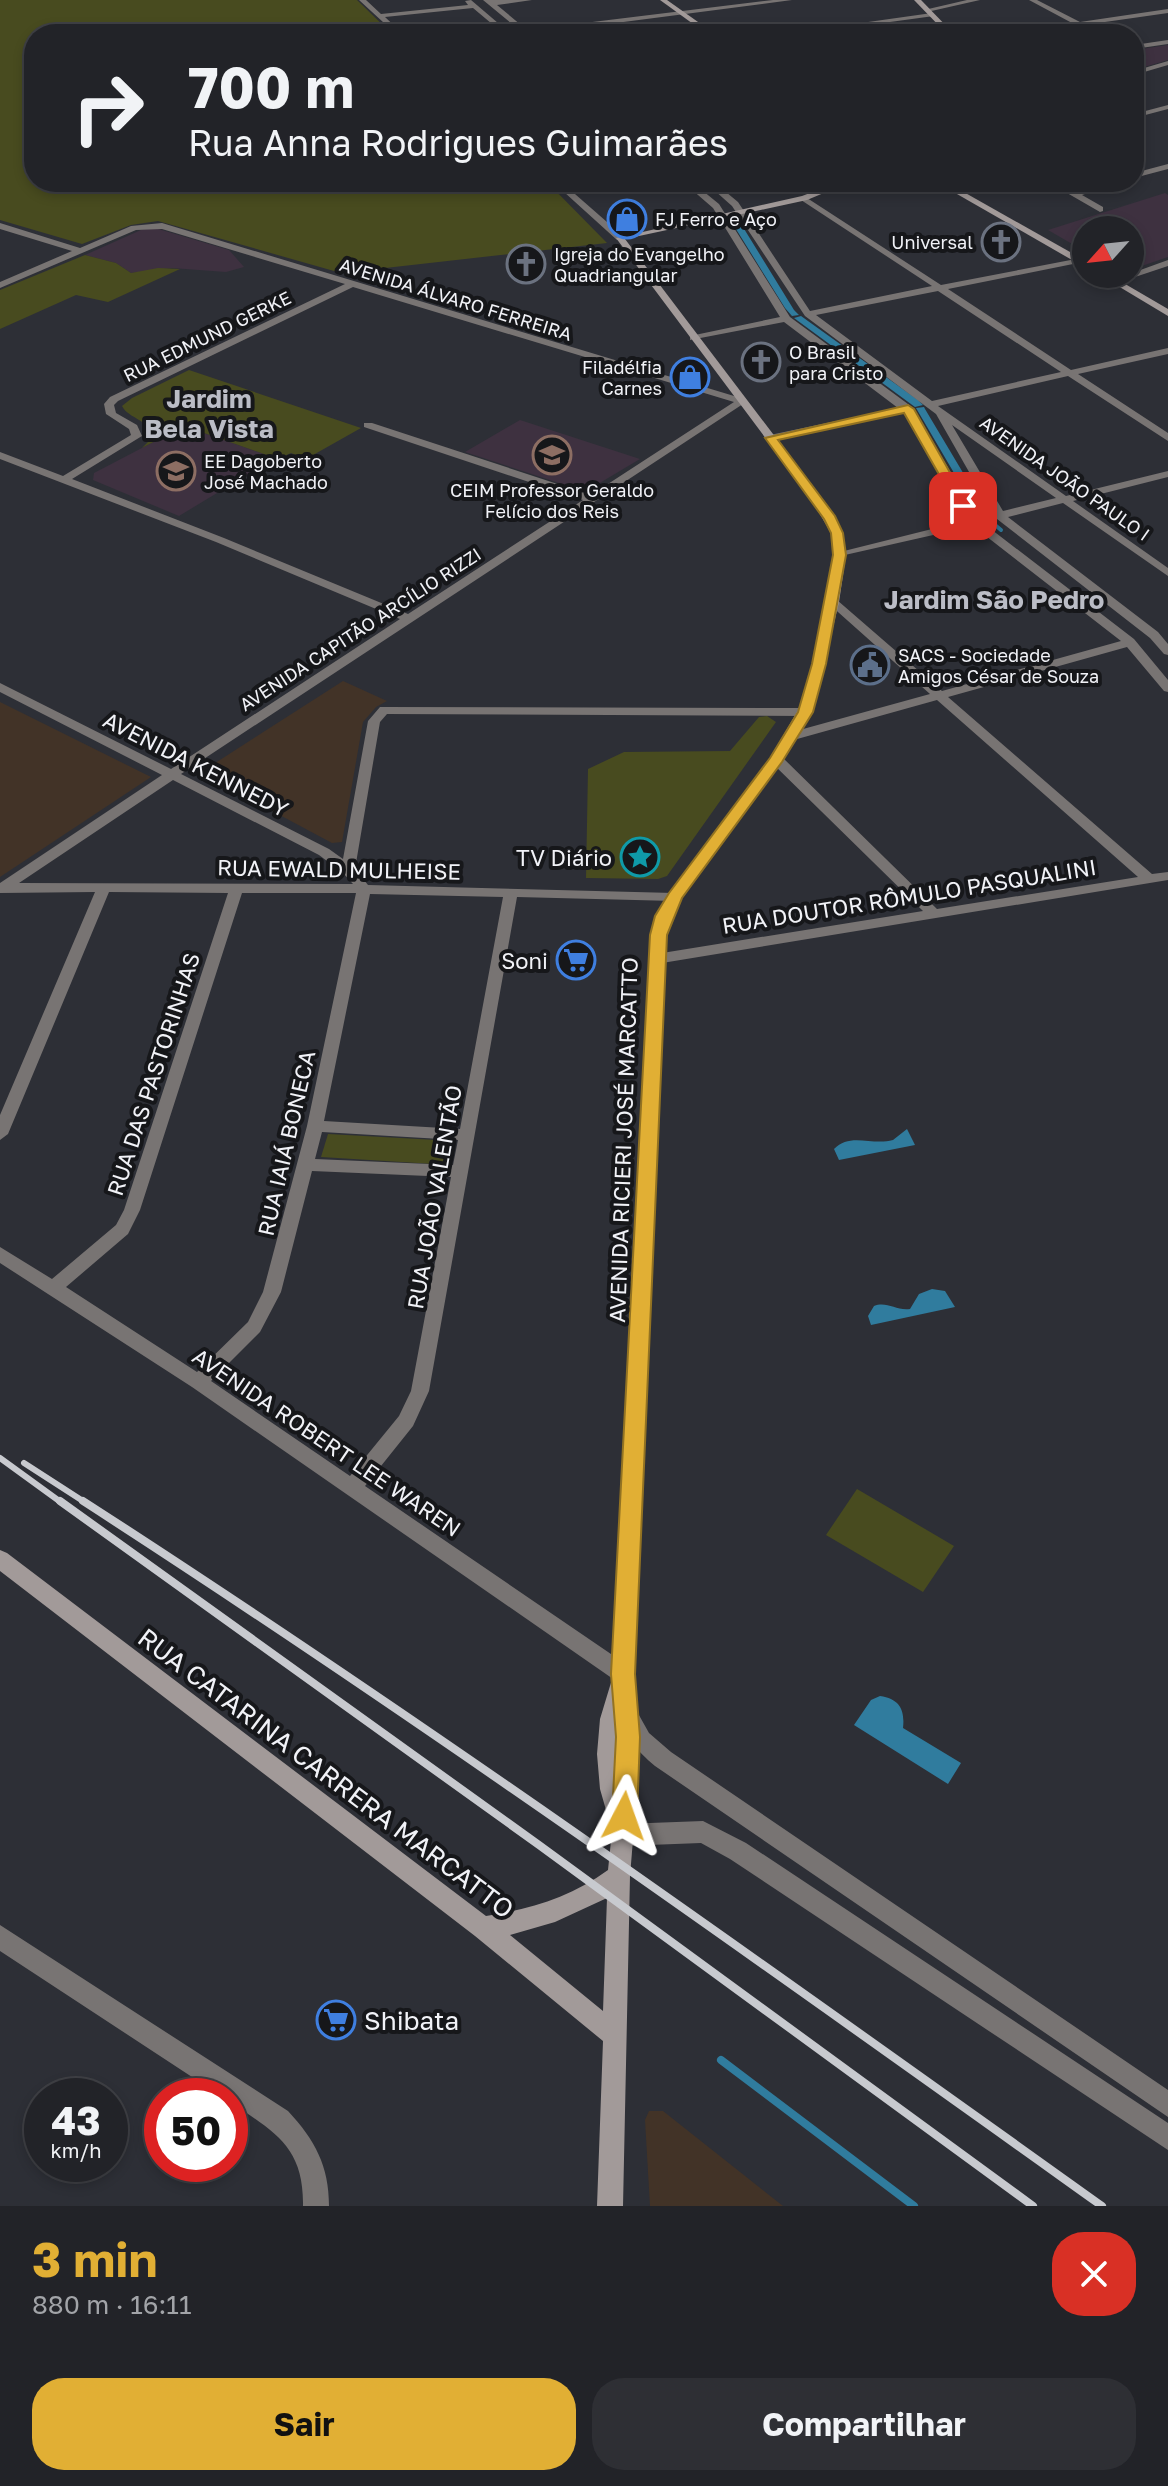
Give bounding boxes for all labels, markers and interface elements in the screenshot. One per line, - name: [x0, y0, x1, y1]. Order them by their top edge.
- text: 700 m: [188, 53, 354, 120]
- icon: right: [56, 56, 160, 160]
- text: Rua Anna Rodrigues Guimarães: [188, 121, 728, 164]
- shop icon: FJ Ferro e Aço: [606, 198, 648, 240]
- place label: FJ Ferro e Aço: [655, 208, 777, 230]
- north arrow: [1072, 216, 1144, 288]
- map controls: [1072, 216, 1144, 288]
- church icon: Universal: [980, 221, 1022, 263]
- place label: Universal: [891, 231, 973, 253]
- church icon: Igreja do Evangelho Quadriangular: [505, 243, 547, 285]
- place label: Igreja do Evangelho Quadriangular: [554, 243, 725, 286]
- street label: AVENIDA ÁLVARO FERREIRA: [337, 253, 575, 345]
- street label: RUA EDMUND GERKE: [120, 286, 294, 386]
- church icon: O Brasil para Cristo: [740, 341, 782, 383]
- place label: O Brasil para Cristo: [789, 341, 883, 384]
- place label: Filadélfia Carnes: [582, 356, 662, 399]
- shop icon: Filadélfia Carnes: [669, 356, 711, 398]
- district label: Jardim Bela Vista: [144, 383, 274, 444]
- street label: AVENIDA JOÃO PAULO I: [976, 411, 1154, 545]
- school or university icon: CEIM Professor Geraldo Felício dos Reis: [531, 434, 573, 476]
- school or university icon: EE Dagoberto José Machado: [155, 450, 197, 492]
- place label: EE Dagoberto José Machado: [204, 450, 328, 493]
- pin: [929, 472, 997, 540]
- place label: CEIM Professor Geraldo Felício dos Reis: [450, 479, 654, 522]
- icon: arrive: [941, 484, 985, 528]
- street label: AVENIDA CAPITÃO ARCÍLIO RIZZI: [235, 543, 485, 715]
- district label: Jardim São Pedro: [884, 584, 1104, 615]
- public building icon: SACS - Sociedade Amigos César de Souza: [849, 644, 891, 686]
- place label: SACS - Sociedade Amigos César de Souza: [898, 644, 1099, 687]
- street label: AVENIDA KENNEDY: [99, 706, 293, 822]
- place icon: TV Diário: [619, 836, 661, 878]
- place label: TV Diário: [516, 844, 612, 871]
- street label: RUA EWALD MULHEISE: [217, 853, 461, 885]
- street label: RUA DOUTOR RÔMULO PASQUALINI: [720, 853, 1098, 939]
- supermarket icon: Soni: [555, 939, 597, 981]
- place label: Soni: [501, 947, 548, 974]
- street label: RUA DAS PASTORINHAS: [101, 949, 205, 1199]
- street label: AVENIDA RICIERI JOSÉ MARCATTO: [603, 957, 643, 1323]
- street label: RUA IAIÁ BONECA: [252, 1047, 321, 1238]
- street label: RUA JOÃO VALENTÃO: [401, 1083, 467, 1311]
- street label: AVENIDA ROBERT LEE WAREN: [188, 1342, 466, 1542]
- street label: RUA CATARINA CARRERA MARCATTO: [132, 1621, 520, 1925]
- position arrow: [582, 1774, 666, 1858]
- supermarket icon: Shibata: [315, 1999, 357, 2041]
- place label: Shibata: [364, 2005, 459, 2036]
- speed limit sign: 50: [144, 2078, 248, 2182]
- text: 43: [51, 2096, 101, 2144]
- text: km/h: [51, 2138, 101, 2162]
- text: 3 min: [32, 2230, 157, 2288]
- button: close: [1052, 2232, 1136, 2316]
- text: 880 m · 16:11: [32, 2289, 192, 2320]
- button: Sair: [32, 2378, 576, 2470]
- button: Compartilhar: [592, 2378, 1136, 2470]

